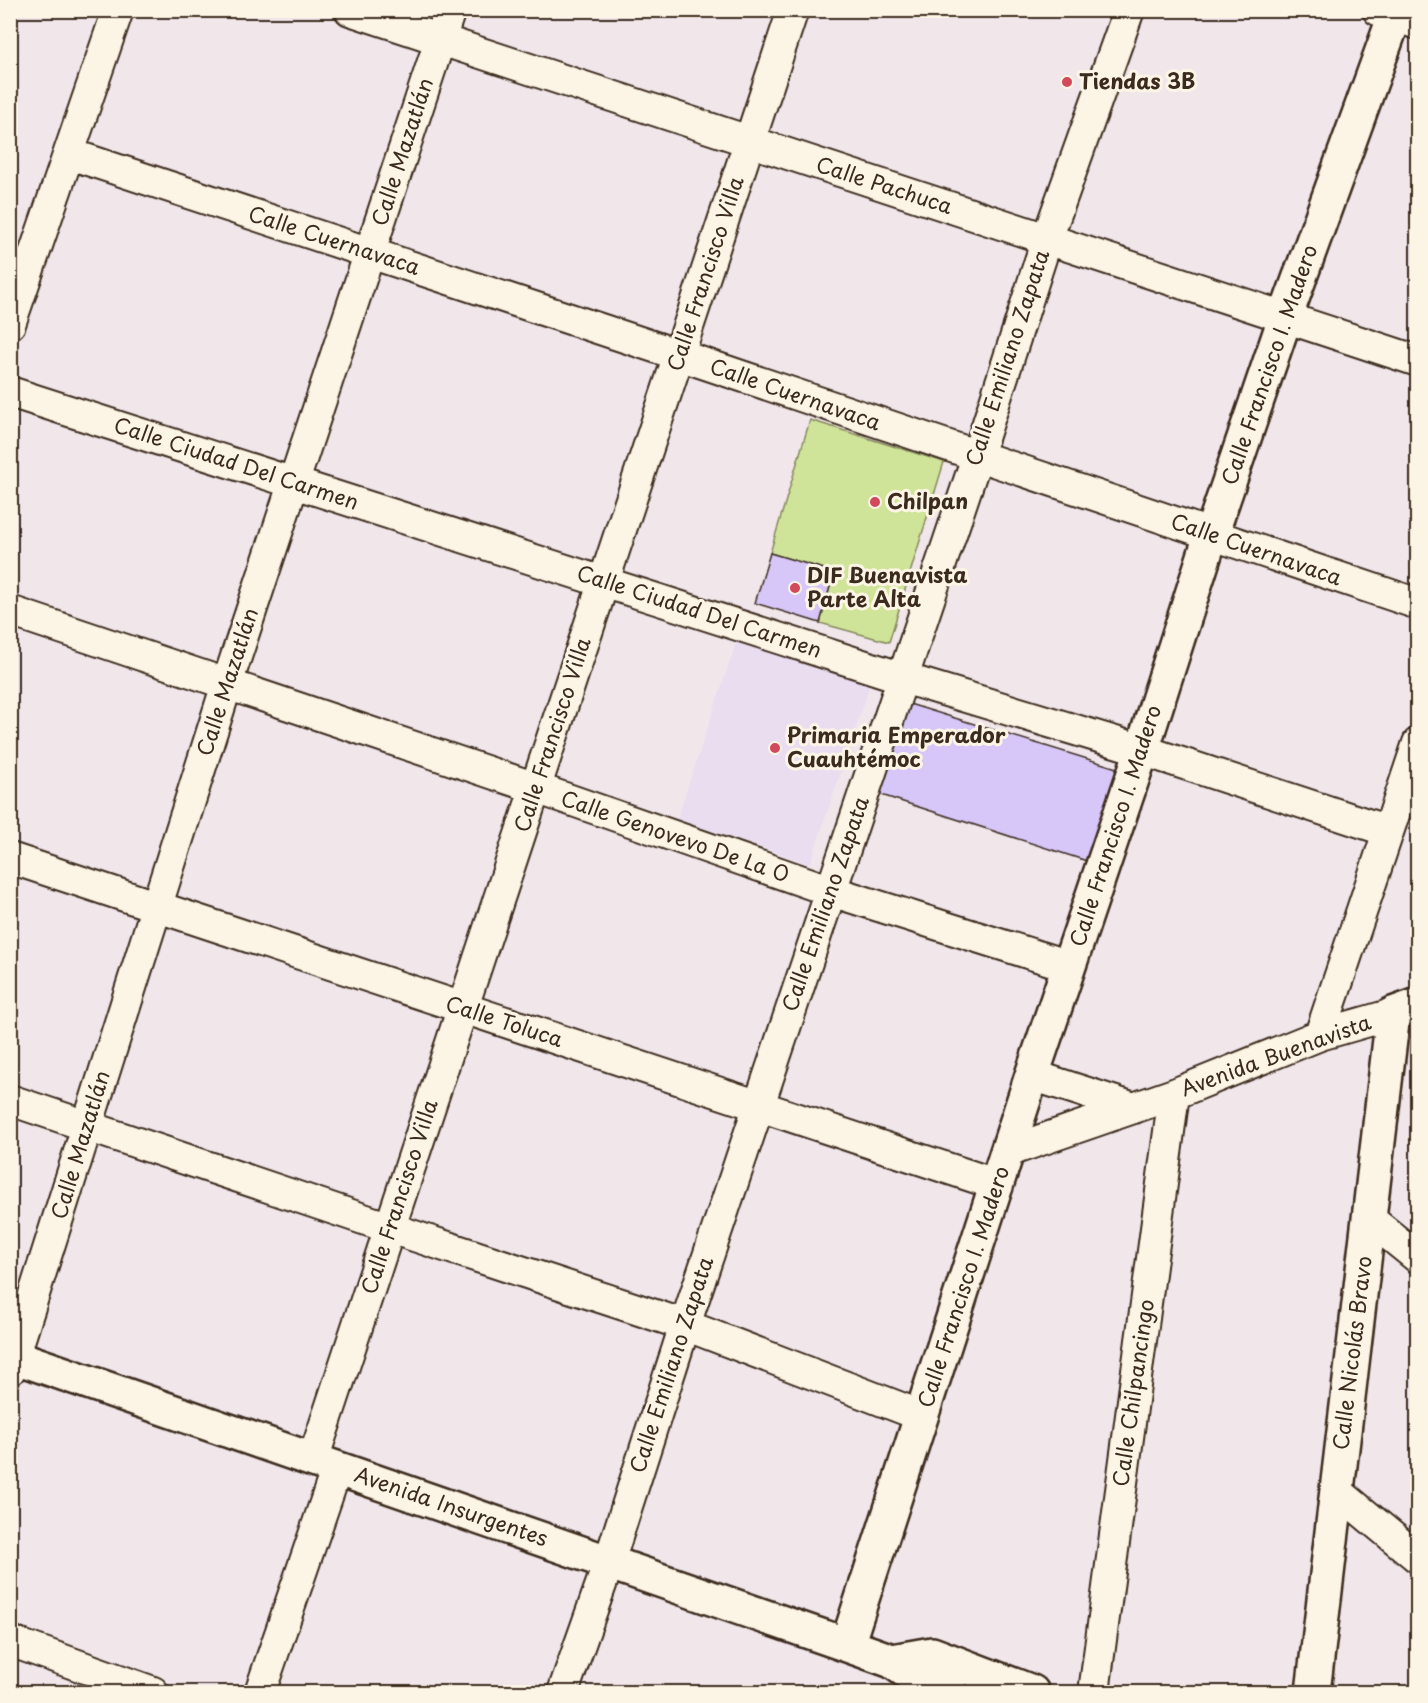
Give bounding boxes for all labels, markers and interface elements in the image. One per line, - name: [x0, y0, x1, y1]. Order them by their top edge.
- place label: Tiendas 3B: [1079, 64, 1195, 96]
- street label: Calle Mazatlán: [362, 73, 440, 230]
- marker: Tiendas 3B: [1060, 75, 1074, 89]
- street label: Calle Pachuca: [812, 147, 957, 221]
- street label: Calle Francisco Villa: [657, 172, 751, 375]
- street label: Calle Cuernavaca: [245, 196, 425, 282]
- street label: Calle Francisco I. Madero: [1212, 240, 1324, 489]
- street label: Calle Emiliano Zapata: [956, 244, 1056, 470]
- street label: Calle Cuernavaca: [706, 349, 886, 438]
- street label: Calle Ciudad Del Carmen: [110, 407, 363, 517]
- place label: Chilpan: [887, 484, 968, 516]
- marker: Chilpan: [868, 495, 882, 509]
- street label: Calle Cuernavaca: [1167, 504, 1347, 593]
- street label: Calle Ciudad Del Carmen: [573, 555, 826, 665]
- place label: DIF Buenavista Parte Alta: [807, 558, 967, 614]
- marker: DIF Buenavista Parte Alta: [788, 581, 802, 595]
- street label: Calle Mazatlán: [187, 603, 265, 760]
- street label: Calle Francisco Villa: [504, 633, 598, 836]
- street label: Calle Francisco I. Madero: [1060, 700, 1168, 950]
- place label: Primaria Emperador Cuauhtémoc: [787, 718, 1006, 774]
- marker: Primaria Emperador Cuauhtémoc: [768, 741, 782, 755]
- street label: Calle Genovevo De La O: [557, 781, 794, 889]
- street label: Calle Emiliano Zapata: [772, 791, 876, 1015]
- street label: Calle Toluca: [442, 986, 567, 1054]
- street label: Avenida Buenavista: [1176, 1005, 1375, 1103]
- street label: Calle Mazatlán: [41, 1066, 117, 1223]
- street label: Calle Francisco Villa: [351, 1095, 445, 1298]
- street label: Calle Francisco I. Madero: [908, 1161, 1016, 1411]
- street label: Calle Emiliano Zapata: [620, 1251, 720, 1477]
- street label: Calle Nicolás Bravo: [1323, 1254, 1379, 1452]
- street label: Calle Chilpancingo: [1103, 1297, 1161, 1488]
- street label: Avenida Insurgentes: [351, 1457, 553, 1553]

